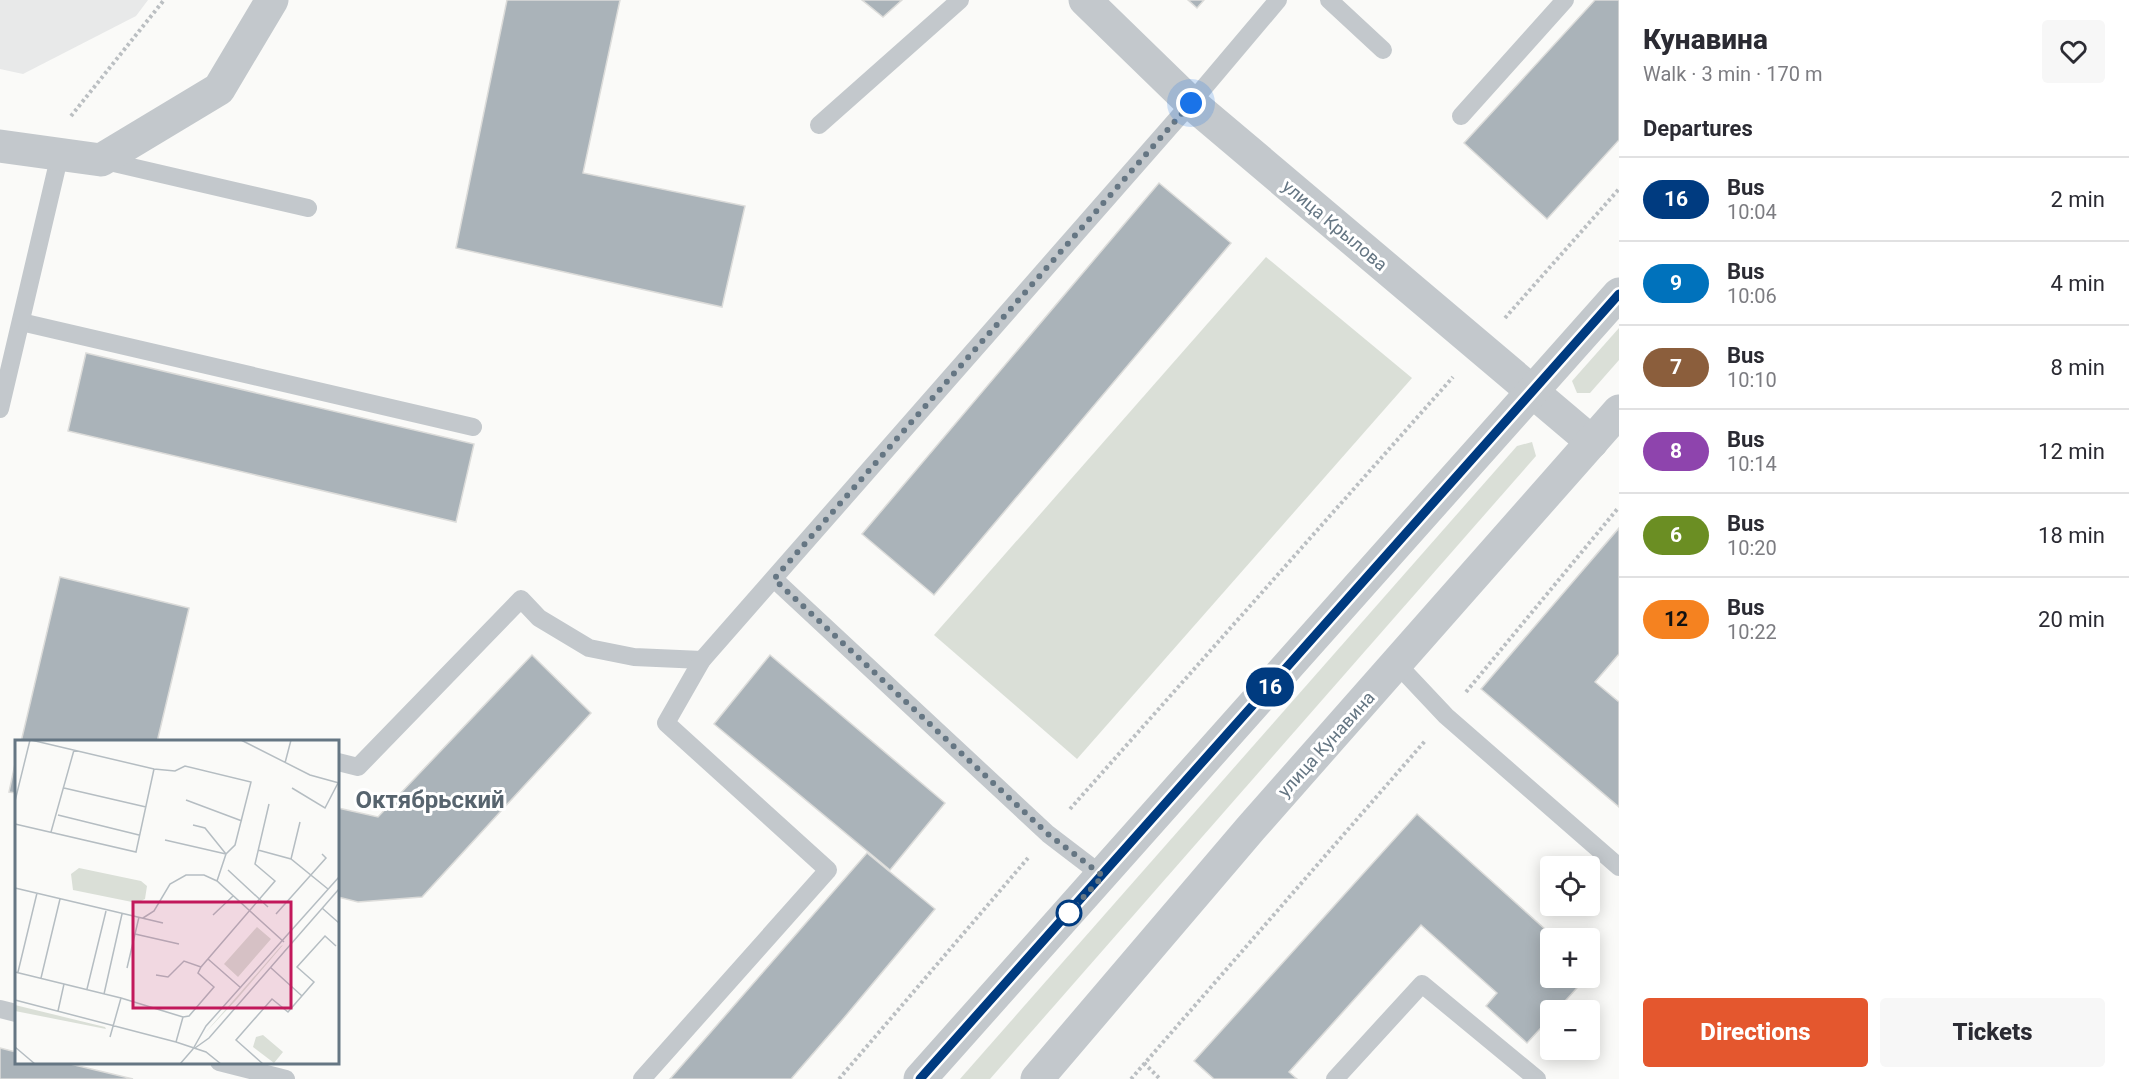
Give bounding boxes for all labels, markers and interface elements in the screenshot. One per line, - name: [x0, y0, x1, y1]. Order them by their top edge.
- button: heart: [2042, 20, 2105, 83]
- text: Кунавина: [1643, 23, 1768, 56]
- text: Walk · 3 min · 170 m: [1643, 62, 1822, 86]
- your location: [1176, 88, 1206, 118]
- text: Departures: [1643, 116, 1753, 141]
- street label: улица Крылова: [1278, 175, 1392, 275]
- text: Bus: [1727, 175, 1765, 200]
- text: 16: [1664, 187, 1688, 211]
- text: 2 min: [2050, 187, 2105, 212]
- text: 10:04: [1727, 200, 1777, 224]
- text: Bus: [1727, 259, 1765, 284]
- text: 9: [1670, 271, 1682, 295]
- text: 4 min: [2050, 271, 2105, 296]
- text: 10:06: [1727, 284, 1777, 308]
- text: Bus: [1727, 343, 1765, 368]
- text: 7: [1670, 355, 1682, 379]
- text: 8 min: [2050, 355, 2105, 380]
- text: 10:10: [1727, 368, 1777, 392]
- text: Bus: [1727, 427, 1765, 452]
- text: 8: [1670, 439, 1682, 463]
- text: 12 min: [2038, 439, 2105, 464]
- text: 10:14: [1727, 452, 1777, 476]
- text: Bus: [1727, 511, 1765, 536]
- text: 6: [1670, 523, 1682, 547]
- text: 18 min: [2038, 523, 2105, 548]
- text: 10:20: [1727, 536, 1777, 560]
- text: Bus: [1727, 595, 1765, 620]
- text: 12: [1664, 607, 1688, 631]
- text: 20 min: [2038, 607, 2105, 632]
- text: 10:22: [1727, 620, 1777, 644]
- line badge: 16: [1243, 668, 1297, 706]
- text: 16: [1258, 675, 1282, 699]
- street label: улица Кунавина: [1273, 687, 1379, 801]
- inset map: [15, 740, 339, 1064]
- district label: Октябрьский: [355, 786, 505, 814]
- map controls: [1540, 856, 1600, 1060]
- button: locate: [1540, 856, 1600, 916]
- unlabelled marker: [1056, 900, 1082, 926]
- button: +: [1540, 928, 1600, 988]
- button: Directions: [1643, 998, 1868, 1067]
- button: Tickets: [1880, 998, 2105, 1067]
- button: −: [1540, 1000, 1600, 1060]

